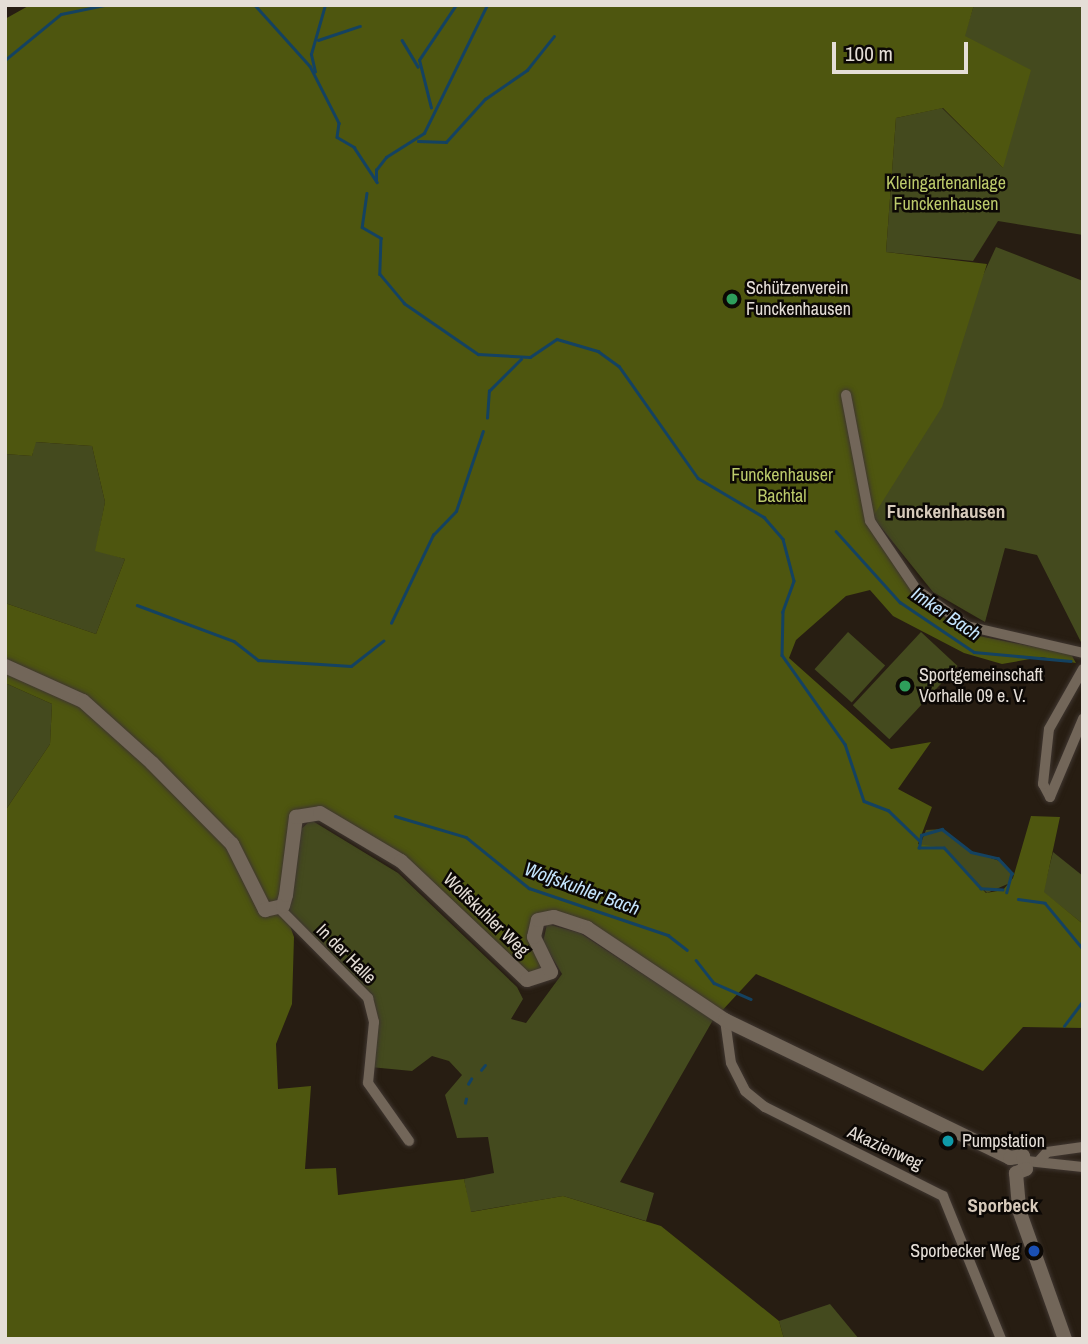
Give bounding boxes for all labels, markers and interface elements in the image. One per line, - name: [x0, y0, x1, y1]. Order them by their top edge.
- scale bar: [836, 28, 972, 72]
- text: 100 m: [845, 39, 893, 68]
- park label: Kleingartenanlage Funckenhausen: [886, 173, 1006, 216]
- place label: Schützenverein Funckenhausen: [746, 278, 851, 320]
- marker: Schützenverein Funckenhausen: [724, 291, 740, 307]
- park label: Funckenhauser Bachtal: [731, 465, 833, 508]
- district label: Funckenhausen: [887, 501, 1005, 523]
- water label: Imker Bach: [907, 583, 985, 645]
- place label: Sportgemeinschaft Vorhalle 09 e. V.: [919, 665, 1043, 708]
- marker: Sportgemeinschaft Vorhalle 09 e. V.: [897, 678, 913, 694]
- water label: Wolfskuhler Bach: [521, 858, 643, 920]
- street label: Wolfskuhler Weg: [439, 869, 533, 961]
- street label: In der Halle: [312, 920, 380, 988]
- street label: Akazienweg: [844, 1121, 926, 1175]
- place label: Pumpstation: [962, 1130, 1045, 1152]
- marker: Pumpstation: [940, 1133, 956, 1149]
- district label: Sporbeck: [967, 1195, 1039, 1217]
- place label: Sporbecker Weg: [910, 1240, 1020, 1262]
- marker: Sporbecker Weg: [1026, 1243, 1042, 1259]

